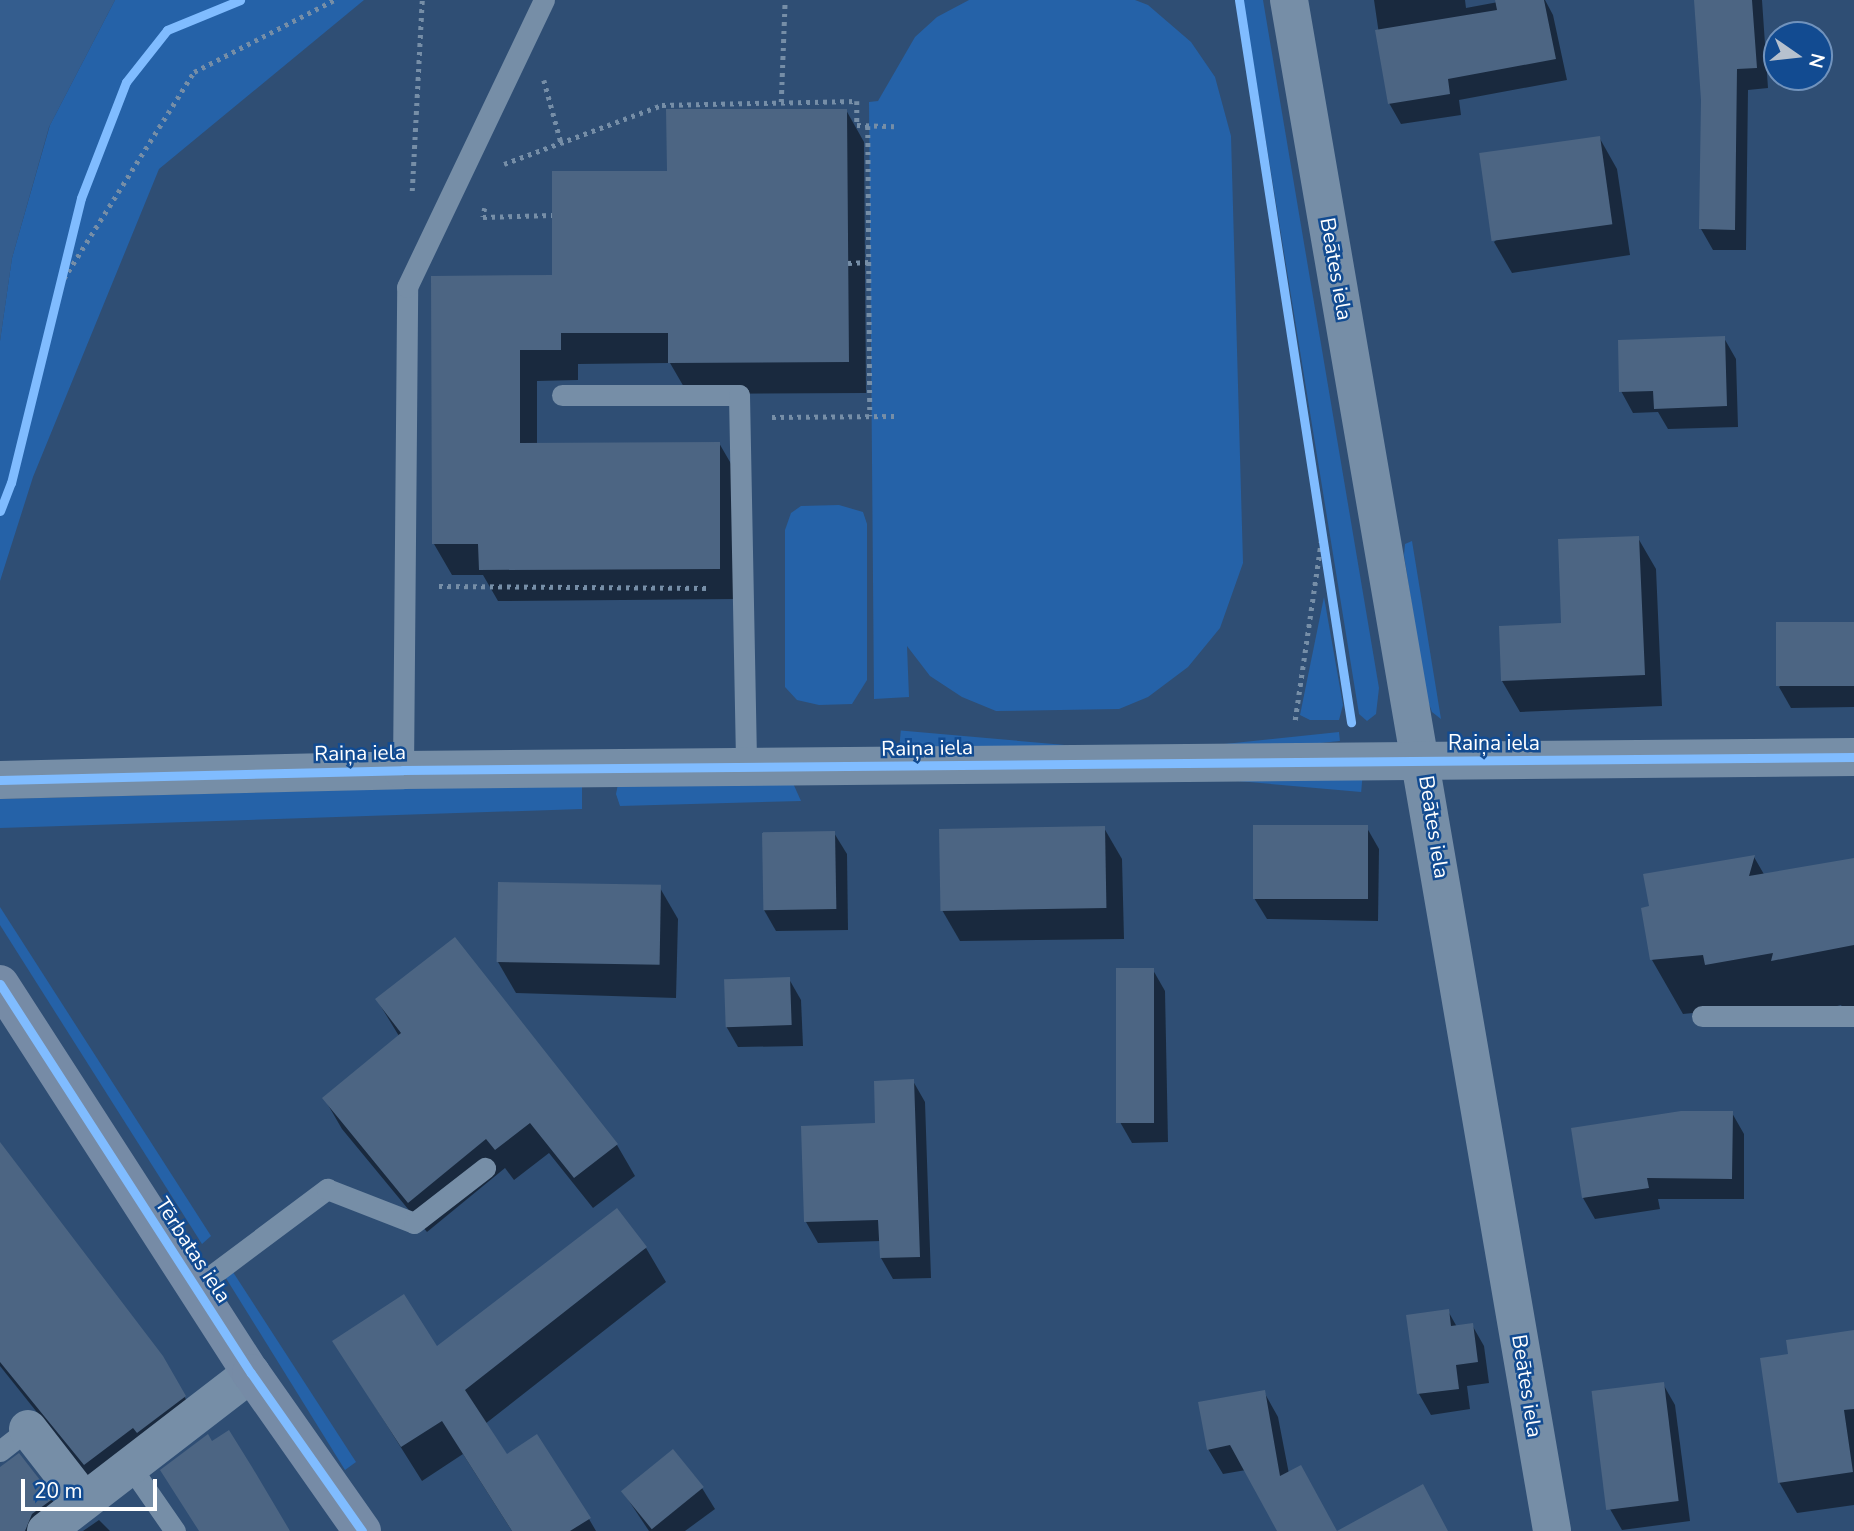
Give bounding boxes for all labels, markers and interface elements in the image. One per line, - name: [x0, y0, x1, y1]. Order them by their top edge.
- north arrow: [1763, 21, 1833, 91]
- text: N: [1802, 51, 1831, 71]
- street label: Beātes iela: [1315, 216, 1357, 322]
- street label: Raiņa iela: [1448, 730, 1540, 756]
- street label: Raiņa iela: [881, 735, 973, 761]
- street label: Raiņa iela: [314, 740, 406, 766]
- street label: Beātes iela: [1413, 774, 1455, 880]
- street label: Tērbatas iela: [150, 1193, 236, 1307]
- street label: Beātes iela: [1506, 1333, 1548, 1439]
- scale bar: [24, 1464, 161, 1508]
- text: 20 m: [34, 1477, 83, 1505]

